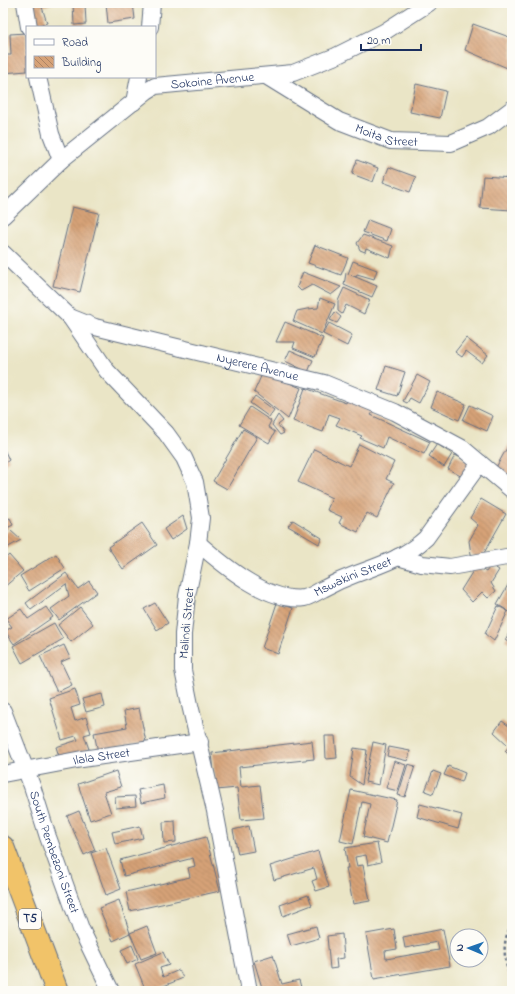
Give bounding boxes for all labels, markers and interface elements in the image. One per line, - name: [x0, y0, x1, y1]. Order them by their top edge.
- legend: [26, 26, 156, 78]
- scale bar: [361, 26, 421, 52]
- text: 20 m: [367, 32, 390, 50]
- text: Road: [62, 34, 88, 52]
- text: Building: [61, 54, 101, 73]
- street label: Sokoine Avenue: [170, 67, 255, 94]
- street label: Moita Street: [352, 119, 419, 151]
- street label: Nyerere Avenue: [215, 348, 301, 386]
- street label: Mswakini Street: [310, 551, 395, 602]
- street label: Malindi Street: [174, 586, 200, 659]
- street label: Ilala Street: [71, 743, 132, 770]
- street label: South Pembezoni Street: [24, 788, 84, 917]
- road number: T5: [19, 909, 41, 929]
- north arrow: [449, 928, 489, 968]
- text: N: [452, 944, 468, 952]

